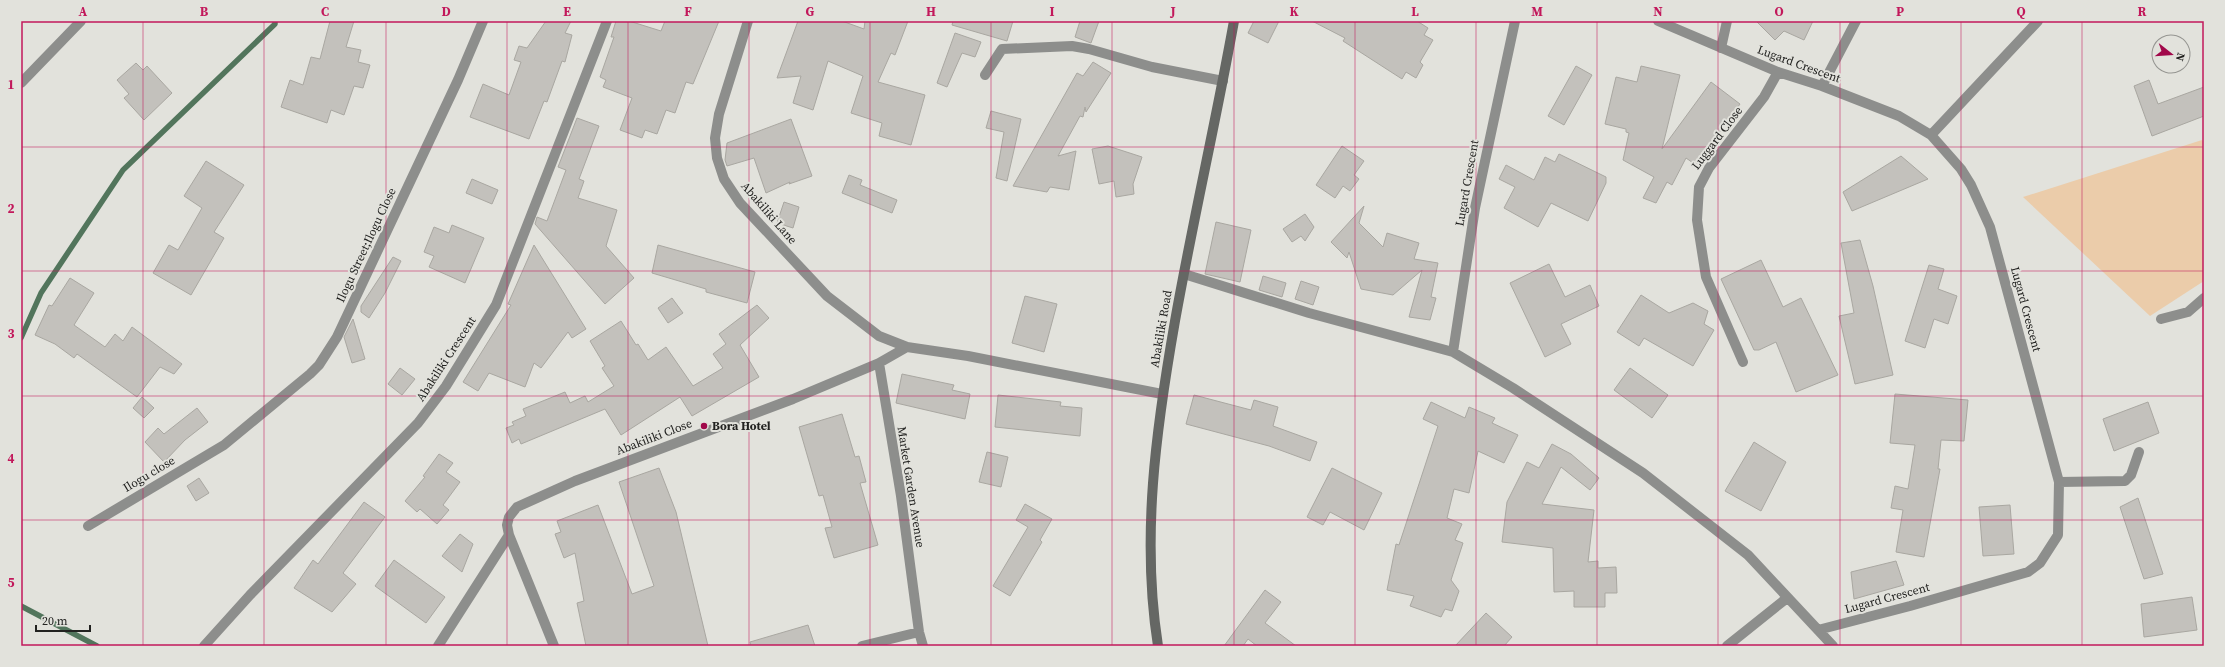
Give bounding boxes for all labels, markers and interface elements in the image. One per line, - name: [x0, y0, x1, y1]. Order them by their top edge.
- text: A: [79, 3, 88, 20]
- text: B: [200, 3, 209, 20]
- text: C: [321, 3, 329, 20]
- text: D: [441, 3, 451, 20]
- text: E: [563, 3, 571, 20]
- text: F: [684, 3, 692, 20]
- text: G: [806, 3, 815, 20]
- text: H: [926, 3, 936, 20]
- text: I: [1049, 3, 1055, 20]
- text: J: [1169, 3, 1176, 20]
- text: K: [1289, 3, 1299, 20]
- text: L: [1411, 3, 1419, 20]
- text: M: [1531, 3, 1543, 20]
- text: N: [1653, 3, 1663, 20]
- text: O: [1774, 3, 1784, 20]
- text: P: [1896, 3, 1904, 20]
- text: Q: [2016, 3, 2026, 20]
- text: R: [2138, 3, 2147, 20]
- north arrow: [2151, 34, 2191, 74]
- street label: Lugard Crescent: [1755, 42, 1843, 86]
- text: N: [2172, 51, 2188, 63]
- text: 1: [7, 76, 15, 93]
- street label: Luggard Close: [1688, 103, 1746, 173]
- street label: Lugard Crescent: [1452, 139, 1482, 227]
- street label: Abakiliki Lane: [737, 178, 801, 248]
- street label: Ilogu Street;Ilogu Close: [332, 185, 400, 305]
- text: 2: [7, 200, 15, 217]
- street label: Lugard Crescent: [2007, 265, 2045, 353]
- street label: Abakiliki Road: [1146, 289, 1176, 369]
- street label: Abakiliki Crescent: [413, 313, 479, 405]
- text: 3: [7, 325, 15, 342]
- street label: Abakiliki Close: [614, 415, 694, 459]
- place label: Bora Hotel: [712, 418, 771, 434]
- marker: Bora Hotel: [699, 421, 709, 431]
- street label: Market Garden Avenue: [894, 425, 928, 549]
- text: 4: [7, 450, 15, 467]
- street label: Ilogu close: [120, 452, 178, 496]
- text: 5: [7, 574, 15, 591]
- street label: Lugard Crescent: [1843, 579, 1931, 617]
- scale bar: [36, 607, 90, 633]
- text: 20 m: [42, 613, 68, 629]

